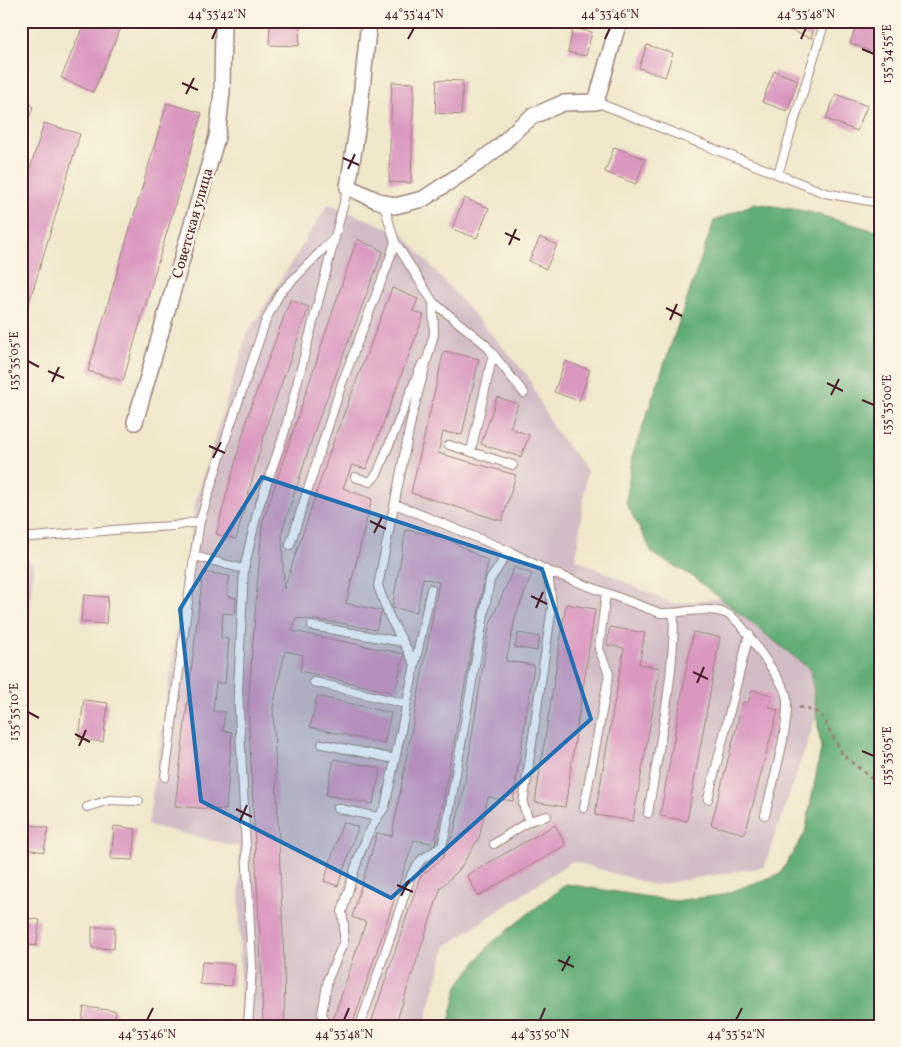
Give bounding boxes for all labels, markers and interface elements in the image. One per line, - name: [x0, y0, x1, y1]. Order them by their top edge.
- text: 44°33'42"N: [188, 7, 246, 23]
- text: 44°33'44"N: [384, 7, 444, 23]
- text: 44°33'46"N: [581, 7, 639, 23]
- text: 44°33'48"N: [777, 7, 835, 23]
- text: 135°34'55"E: [880, 24, 896, 84]
- street label: Советская улица: [168, 166, 219, 281]
- text: 135°35'05"E: [7, 331, 23, 391]
- text: 135°35'00"E: [880, 375, 896, 435]
- text: 135°35'10"E: [7, 683, 23, 741]
- text: 135°35'05"E: [880, 726, 896, 786]
- text: 44°33'46"N: [118, 1027, 176, 1043]
- text: 44°33'48"N: [315, 1027, 373, 1043]
- text: 44°33'50"N: [511, 1027, 569, 1043]
- text: 44°33'52"N: [707, 1027, 765, 1043]

